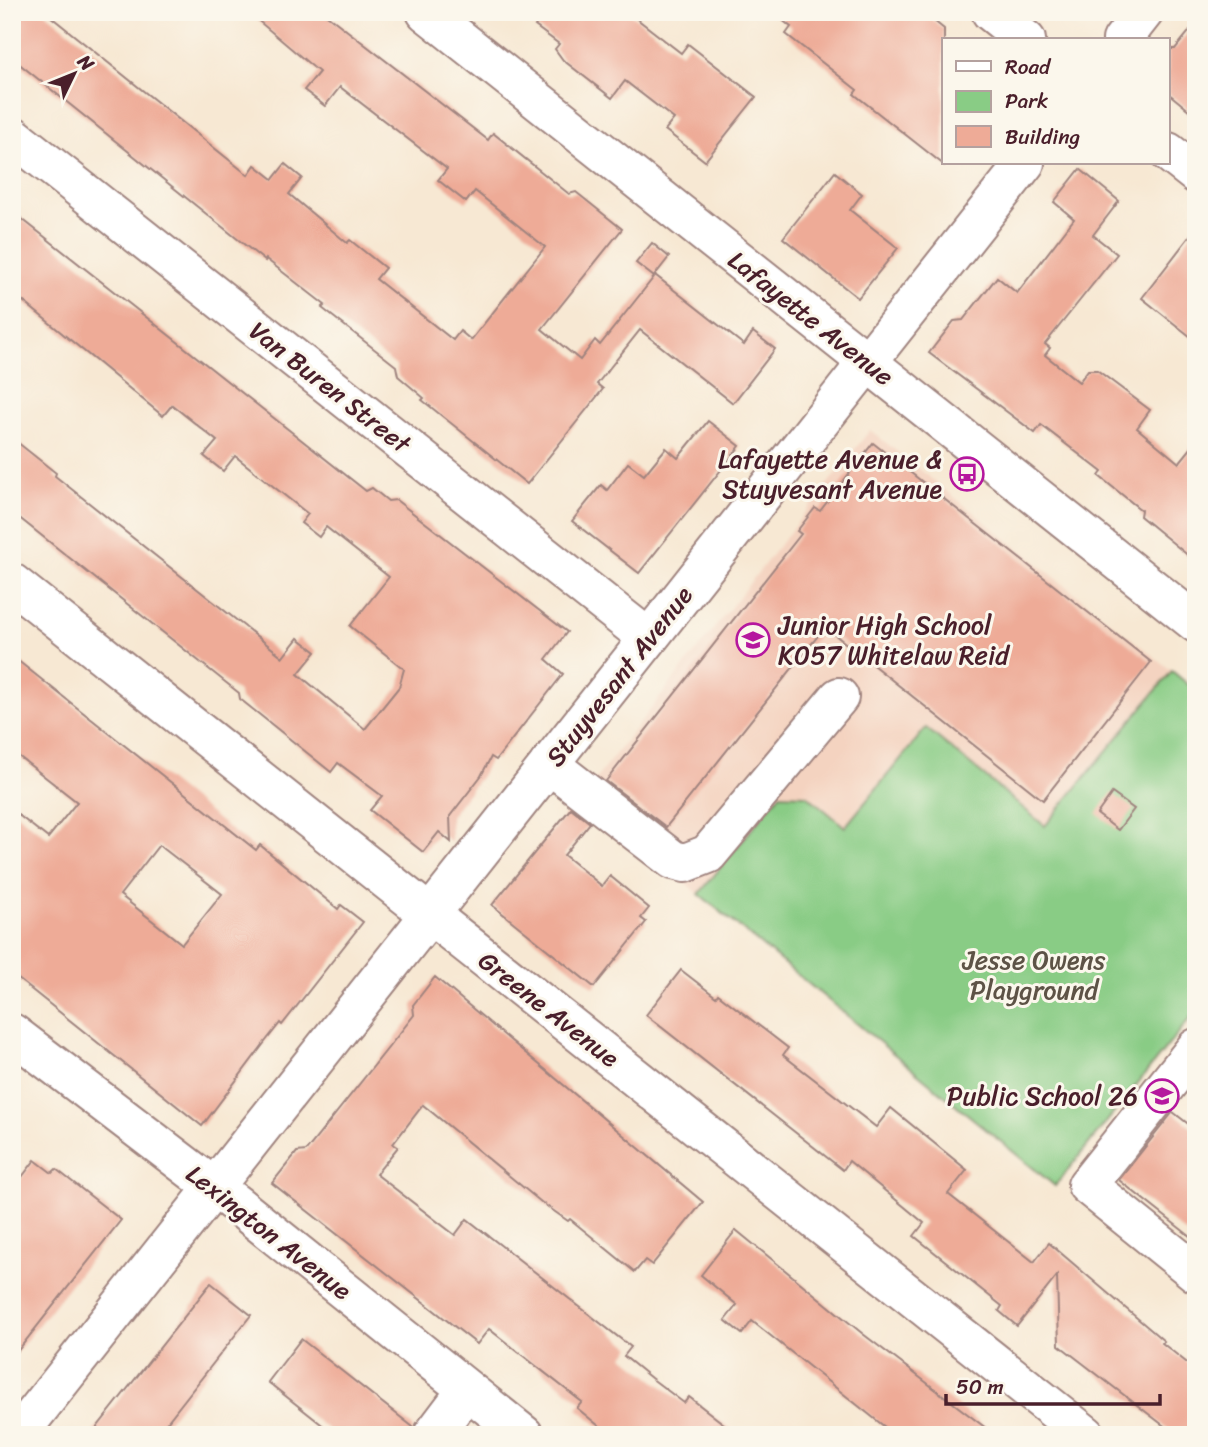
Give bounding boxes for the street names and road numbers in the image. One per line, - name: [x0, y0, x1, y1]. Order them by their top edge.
- street label: Lafayette Avenue: [718, 238, 904, 398]
- street label: Van Buren Street: [239, 309, 422, 466]
- street label: Stuyvesant Avenue: [533, 575, 705, 777]
- street label: Greene Avenue: [468, 939, 630, 1080]
- street label: Lexington Avenue: [176, 1152, 363, 1312]

